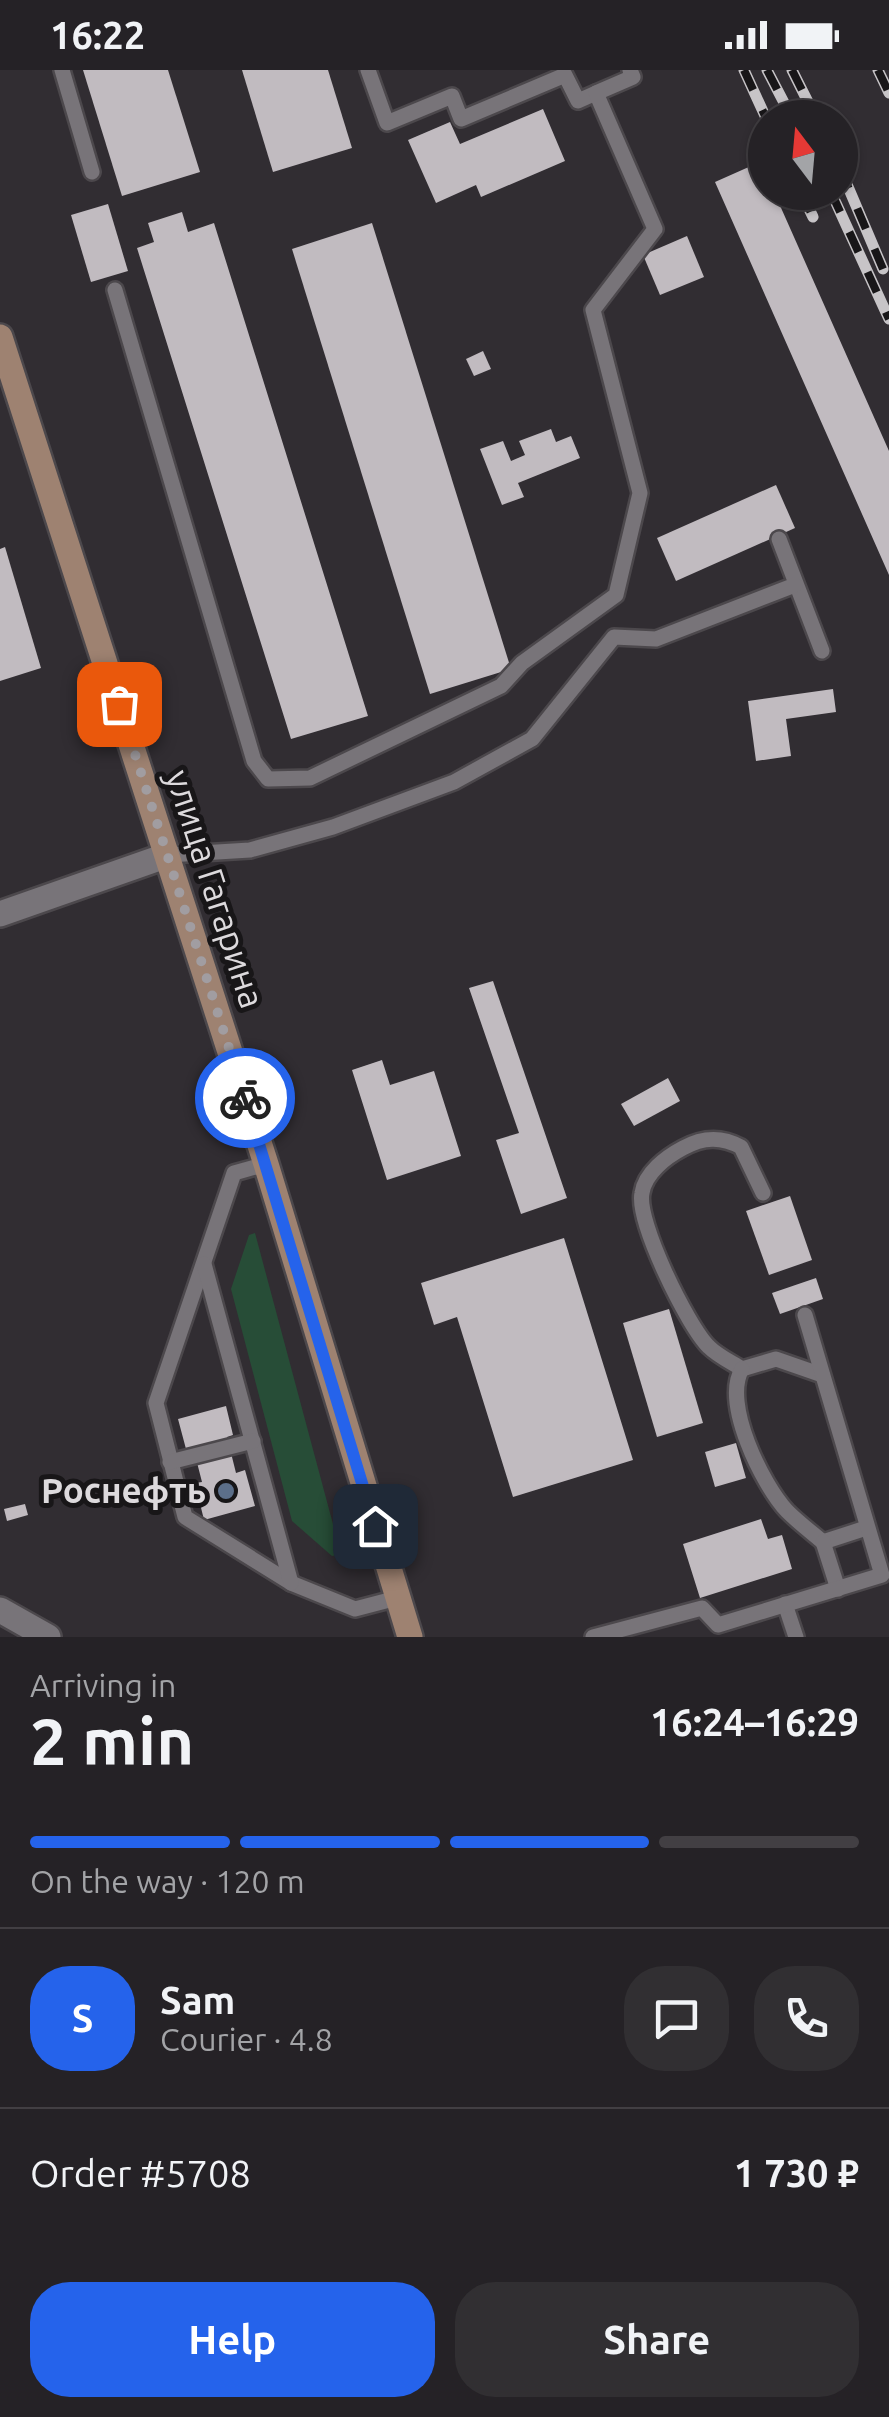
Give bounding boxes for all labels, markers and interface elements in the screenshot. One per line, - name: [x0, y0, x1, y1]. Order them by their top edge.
- text: 16:22: [50, 14, 145, 56]
- north arrow: [748, 100, 858, 210]
- map controls: [748, 100, 858, 210]
- pin: [77, 662, 162, 747]
- icon: bag: [92, 677, 147, 732]
- street label: улица Гагарина: [159, 765, 273, 1013]
- courier: [195, 1048, 295, 1148]
- icon: bike: [218, 1071, 273, 1126]
- place label: Роснефть: [41, 1470, 206, 1510]
- marker: Роснефть: [215, 1480, 237, 1502]
- pin: [333, 1484, 418, 1569]
- icon: home: [348, 1499, 403, 1554]
- text: Arriving in: [30, 1667, 176, 1703]
- text: 16:24–16:29: [650, 1701, 859, 1743]
- text: 2 min: [30, 1704, 194, 1777]
- text: On the way · 120 m: [30, 1863, 305, 1899]
- button: chat: [624, 1966, 729, 2071]
- button: phone: [754, 1966, 859, 2071]
- text: Sam: [160, 1979, 235, 2021]
- text: S: [72, 1997, 93, 2039]
- text: Courier · 4.8: [160, 2021, 333, 2057]
- text: Order #5708: [30, 2152, 251, 2194]
- text: 1 730 ₽: [734, 2152, 859, 2194]
- button: Help: [30, 2282, 435, 2397]
- button: Share: [455, 2282, 859, 2397]

